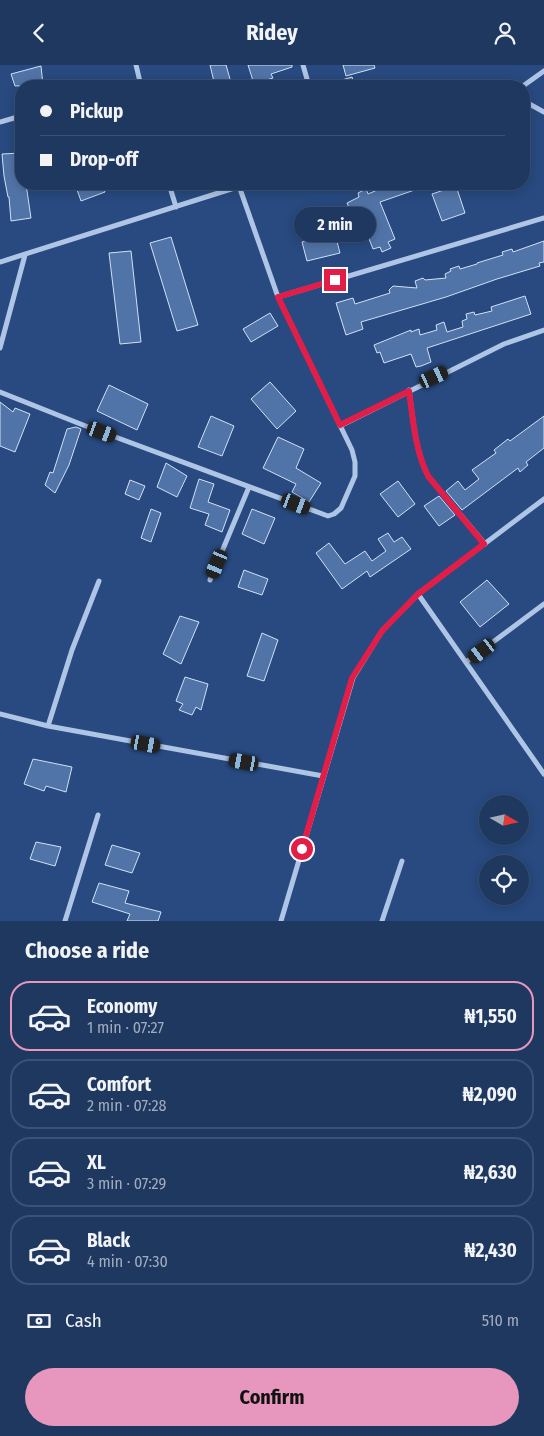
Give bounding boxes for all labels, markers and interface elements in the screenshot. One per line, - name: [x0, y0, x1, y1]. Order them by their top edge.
- icon: back: [25, 19, 53, 47]
- text: Ridey: [246, 19, 298, 46]
- icon: person: [491, 19, 519, 47]
- text: Pickup: [70, 100, 123, 123]
- text: Drop-off: [70, 148, 138, 171]
- callout: 2 min: [294, 207, 376, 243]
- text: 2 min: [317, 215, 353, 234]
- route end: [324, 269, 346, 291]
- car: [417, 364, 450, 390]
- car: [85, 420, 118, 444]
- car: [279, 492, 312, 516]
- car: [204, 547, 229, 581]
- car: [465, 636, 498, 666]
- car: [129, 734, 162, 754]
- car: [227, 752, 260, 772]
- north arrow: [479, 795, 529, 845]
- map controls: [479, 795, 529, 905]
- route start: [291, 838, 313, 860]
- button: locate: [479, 855, 529, 905]
- text: Choose a ride: [25, 937, 149, 964]
- icon: car: [27, 994, 72, 1039]
- text: Economy: [87, 995, 157, 1018]
- text: ₦1,550: [464, 1005, 517, 1028]
- text: 1 min · 07:27: [87, 1018, 164, 1037]
- icon: car: [27, 1072, 72, 1117]
- text: Comfort: [87, 1073, 151, 1096]
- text: ₦2,090: [463, 1083, 517, 1106]
- text: 2 min · 07:28: [87, 1096, 166, 1115]
- icon: car: [27, 1150, 72, 1195]
- text: XL: [87, 1151, 106, 1174]
- text: ₦2,630: [464, 1161, 517, 1184]
- text: 3 min · 07:29: [87, 1174, 166, 1193]
- icon: car: [27, 1228, 72, 1273]
- text: Black: [87, 1229, 130, 1252]
- text: ₦2,430: [464, 1239, 517, 1262]
- text: 4 min · 07:30: [87, 1252, 168, 1271]
- icon: cash: [25, 1307, 53, 1335]
- text: Cash: [65, 1309, 102, 1332]
- text: 510 m: [482, 1311, 519, 1330]
- button: Confirm: [25, 1368, 519, 1426]

